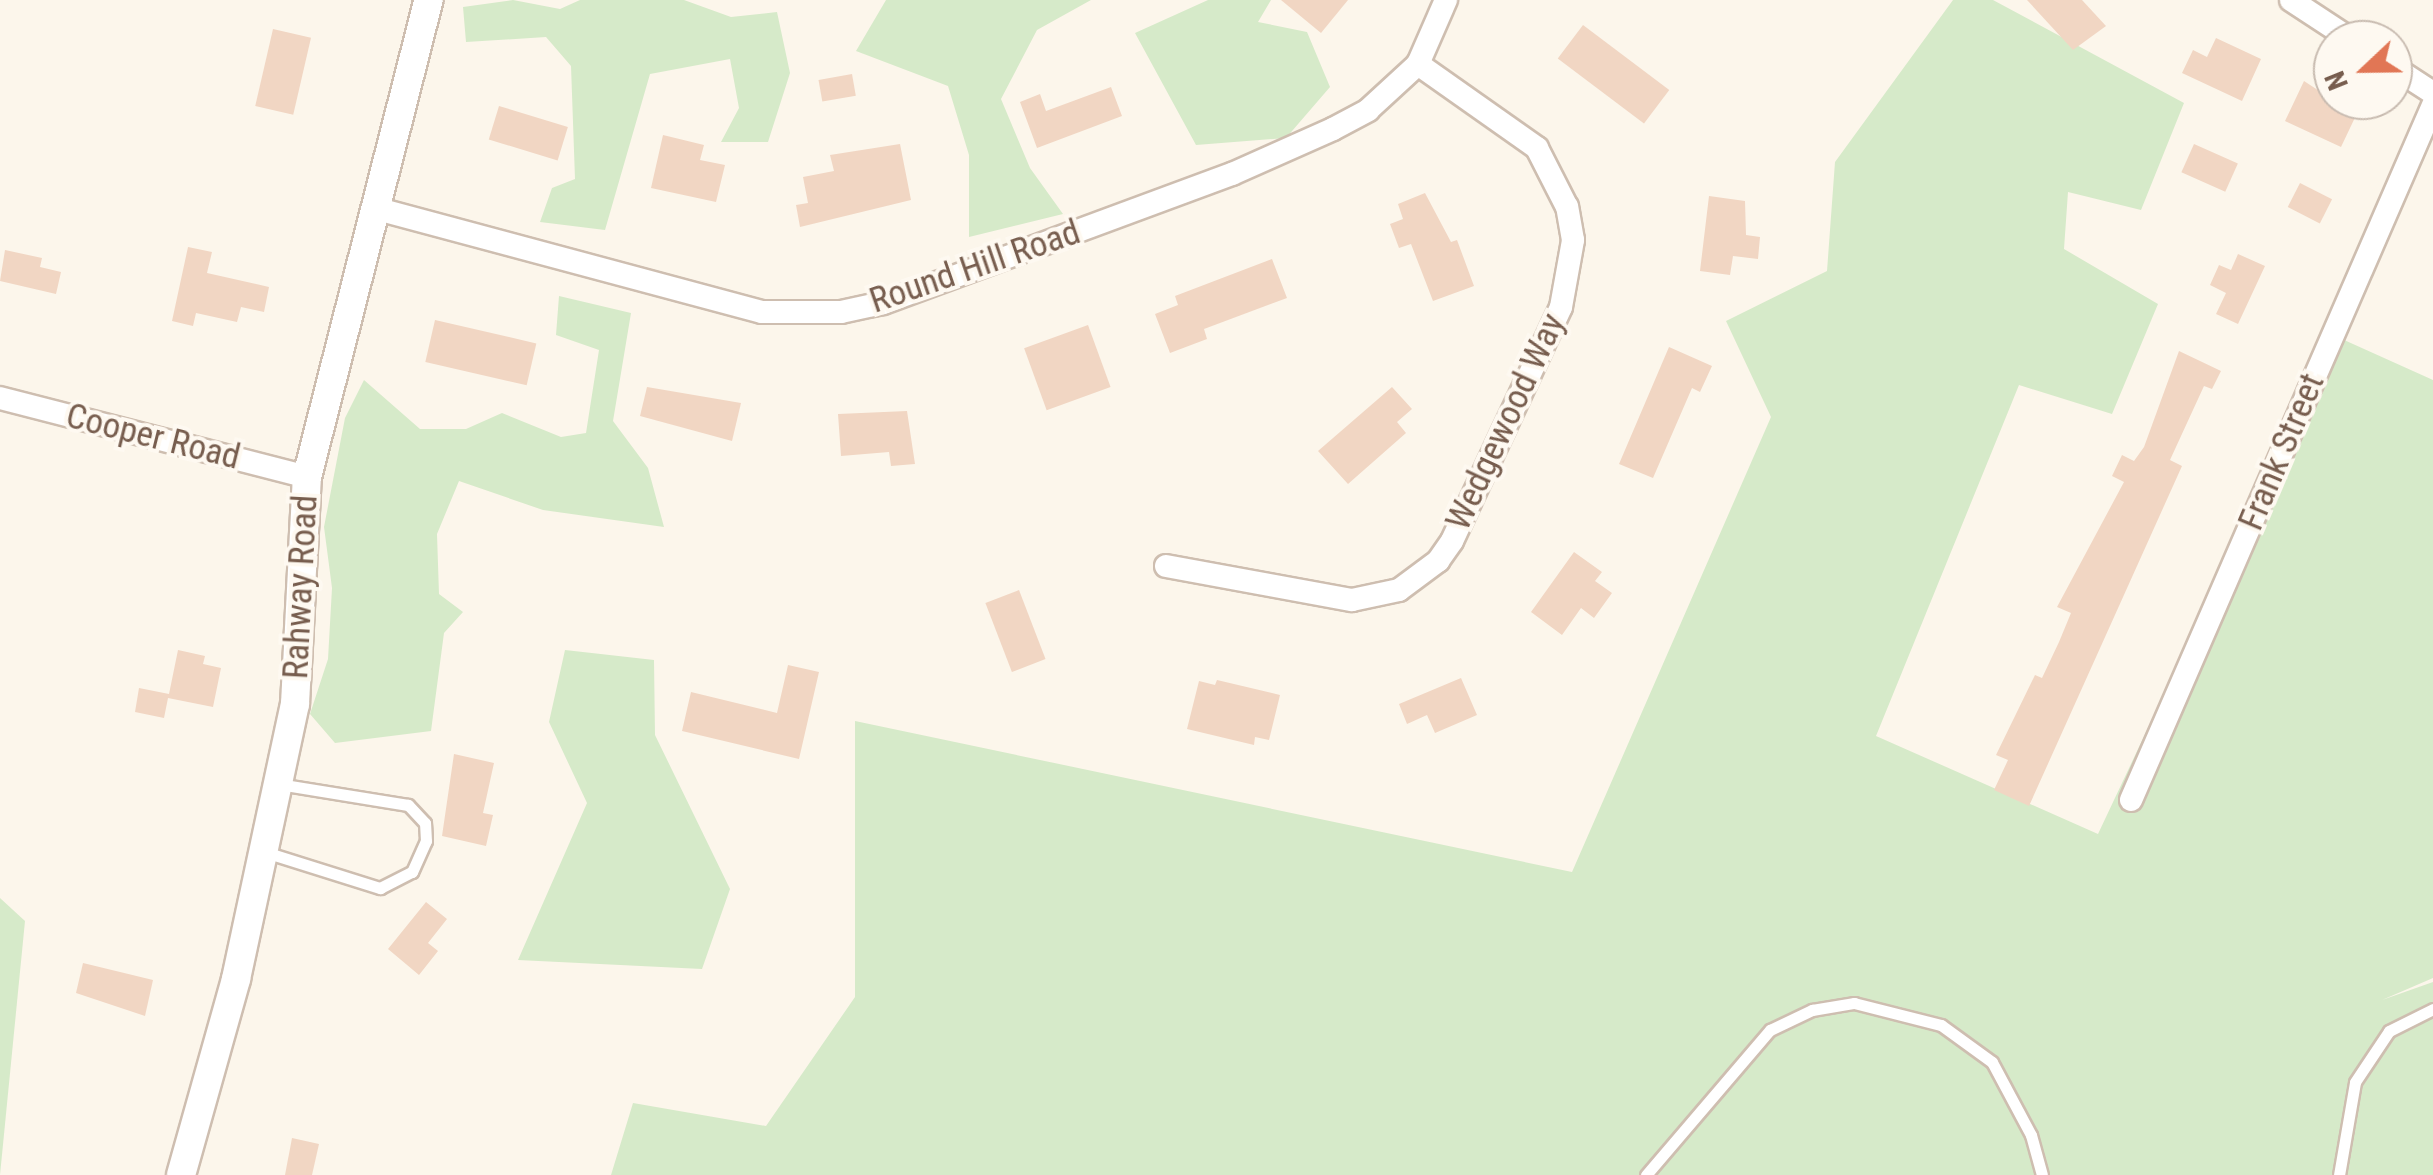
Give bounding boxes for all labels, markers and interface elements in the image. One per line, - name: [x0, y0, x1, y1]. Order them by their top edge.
- north arrow: [2313, 20, 2413, 120]
- text: N: [2318, 67, 2355, 95]
- street label: Round Hill Road: [864, 211, 1086, 323]
- street label: Wedgewood Way: [1438, 307, 1574, 537]
- street label: Frank Street: [2230, 367, 2334, 537]
- street label: Cooper Road: [62, 395, 244, 479]
- street label: Rahway Road: [275, 494, 327, 680]

